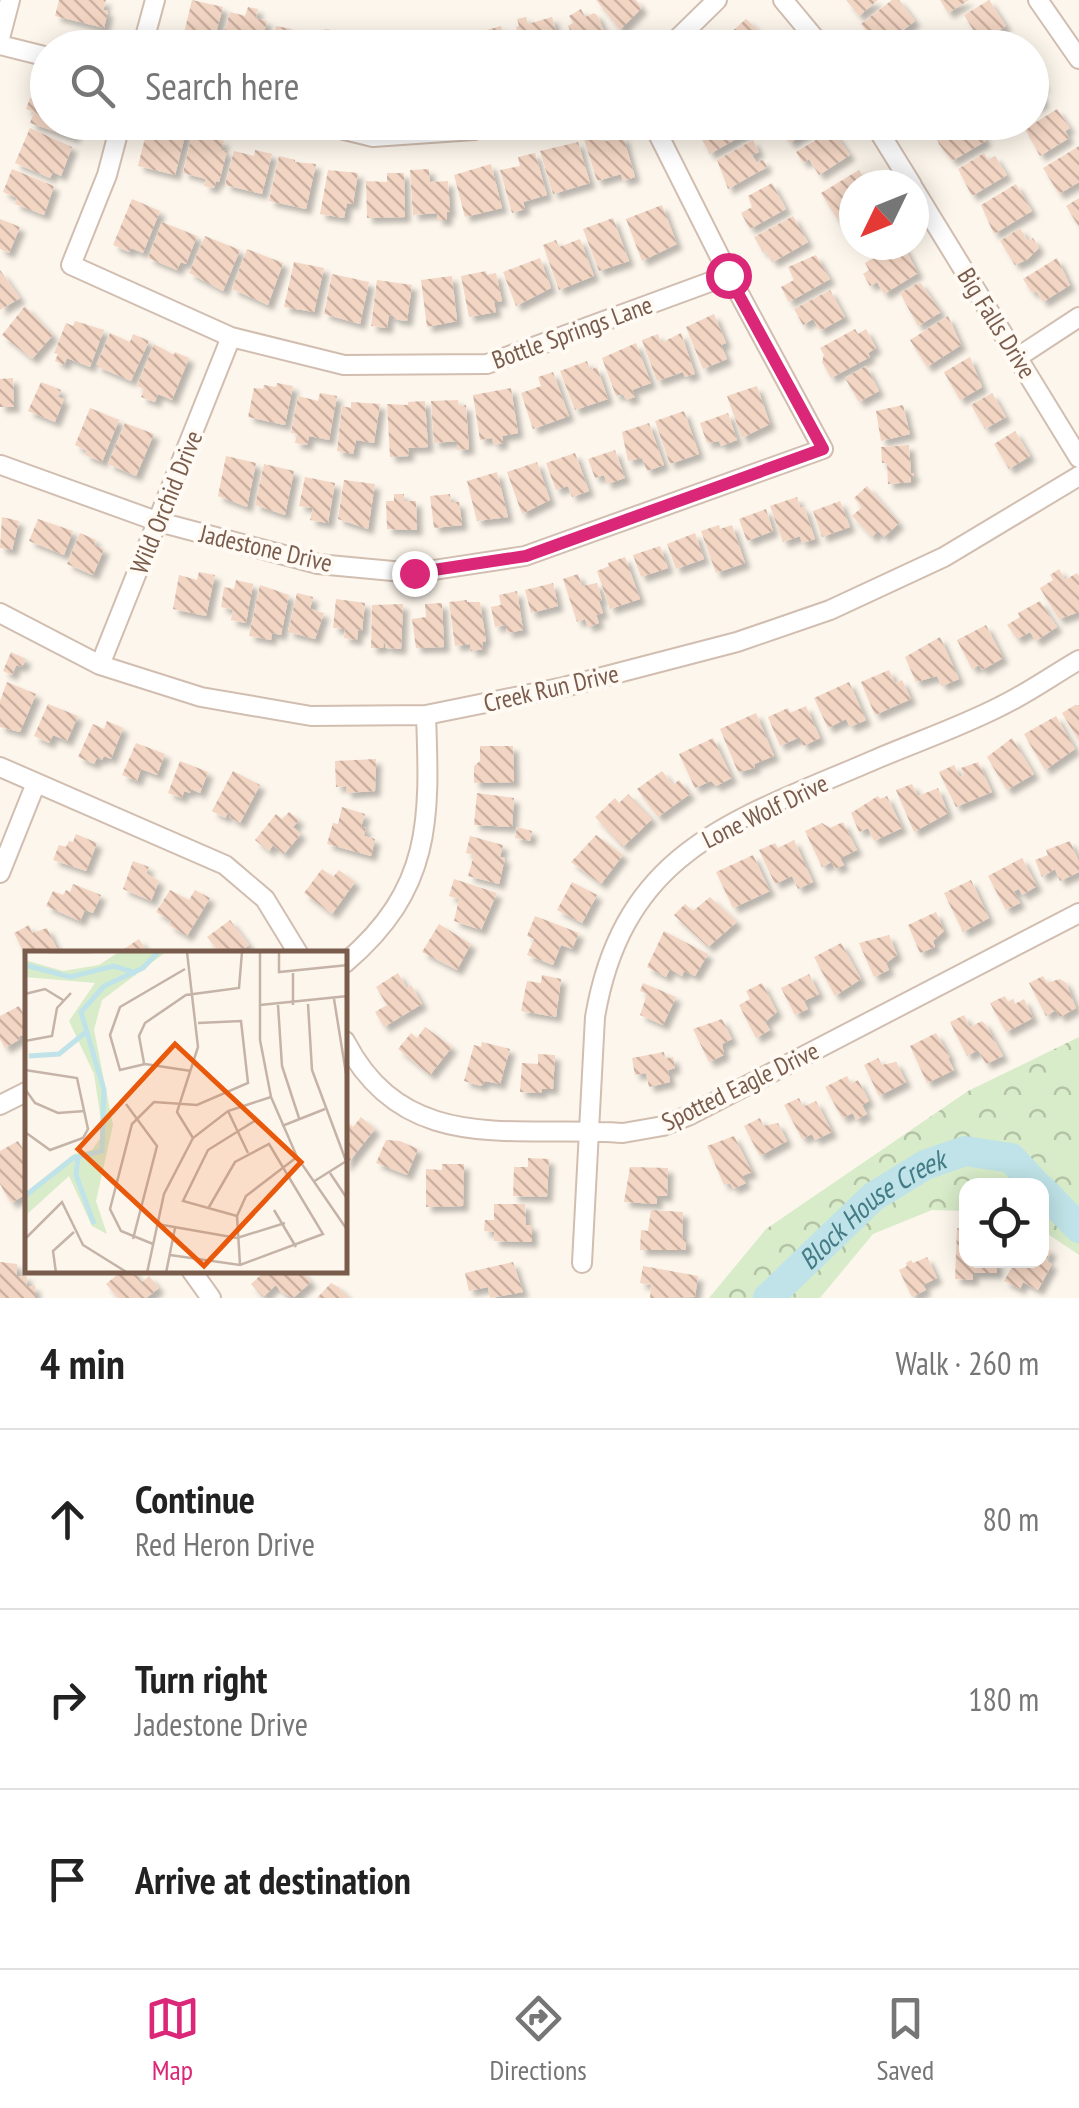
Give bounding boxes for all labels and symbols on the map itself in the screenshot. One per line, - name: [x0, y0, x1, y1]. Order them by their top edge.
- north arrow: [839, 170, 929, 260]
- route start: [706, 253, 752, 299]
- street label: Big Falls Drive: [950, 262, 1044, 384]
- street label: Bottle Springs Lane: [487, 288, 657, 376]
- street label: Wild Orchid Drive: [123, 426, 209, 578]
- street label: Jadestone Drive: [196, 517, 335, 579]
- route end: [392, 551, 438, 597]
- street label: Creek Run Drive: [480, 657, 622, 719]
- street label: Lone Wolf Drive: [697, 767, 833, 855]
- inset map: [25, 951, 348, 1273]
- street label: Spotted Eagle Drive: [656, 1034, 824, 1138]
- water label: Block House Creek: [790, 1139, 953, 1277]

